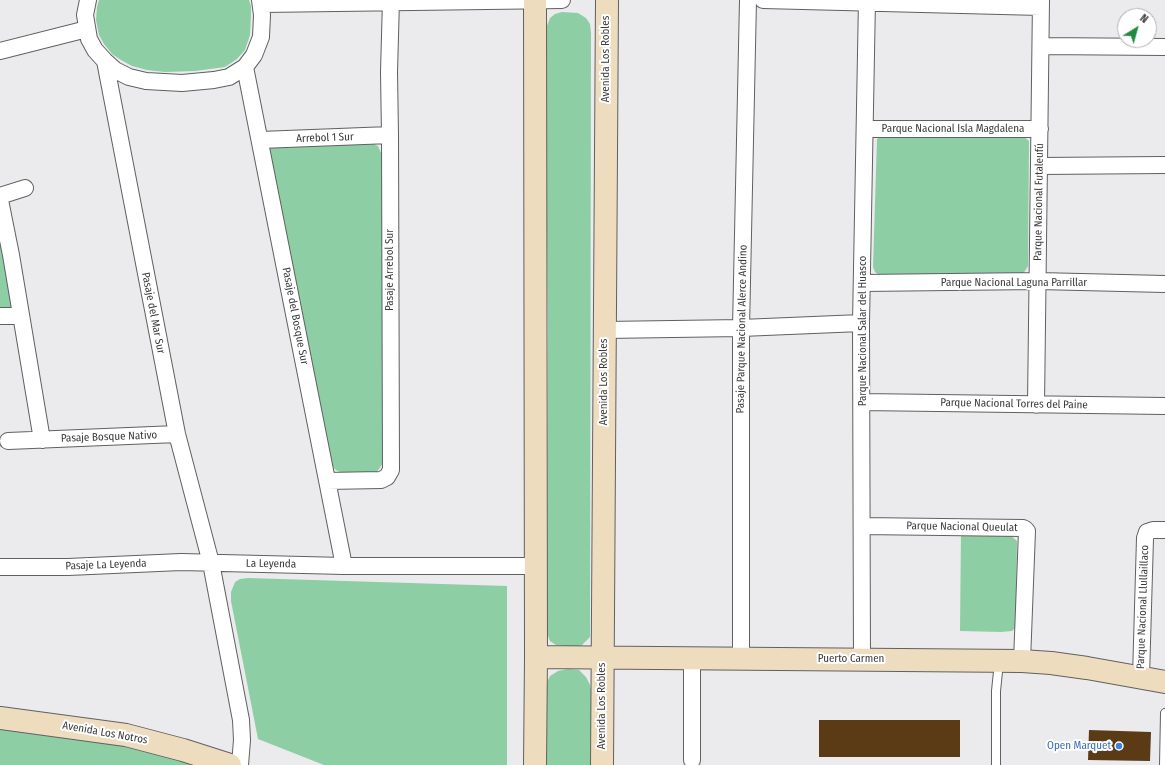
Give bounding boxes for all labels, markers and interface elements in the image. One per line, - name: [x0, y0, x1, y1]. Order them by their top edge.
- north arrow: [1117, 8, 1157, 48]
- text: N: [1137, 12, 1150, 26]
- street label: Avenida Los Robles: [599, 16, 613, 102]
- street label: Parque Nacional Isla Magdalena: [882, 122, 1024, 136]
- street label: Arrebol 1 Sur: [296, 130, 354, 146]
- street label: Parque Nacional Futaleufú: [1031, 143, 1047, 261]
- street label: Pasaje Arrebol Sur: [383, 229, 397, 311]
- street label: Pasaje Parque Nacional Alerce Andino: [734, 244, 750, 414]
- street label: Parque Nacional Salar del Huasco: [856, 256, 870, 406]
- street label: Pasaje del Bosque Sur: [279, 266, 311, 366]
- street label: Pasaje del Mar Sur: [139, 271, 167, 355]
- street label: Parque Nacional Laguna Parrillar: [941, 276, 1087, 290]
- street label: Avenida Los Robles: [597, 339, 611, 425]
- street label: Parque Nacional Torres del Paine: [940, 396, 1088, 412]
- street label: Pasaje Bosque Nativo: [61, 429, 157, 445]
- street label: Parque Nacional Queulat: [906, 519, 1018, 535]
- street label: Parque Nacional Llullaillaco: [1134, 545, 1152, 669]
- street label: Pasaje La Leyenda: [65, 557, 147, 573]
- street label: La Leyenda: [246, 557, 296, 571]
- street label: Puerto Carmen: [818, 652, 884, 666]
- street label: Avenida Los Robles: [595, 663, 609, 749]
- street label: Avenida Los Notros: [61, 719, 149, 747]
- place label: Open Marquet: [1047, 739, 1111, 753]
- marker: Open Marquet: [1114, 741, 1124, 751]

